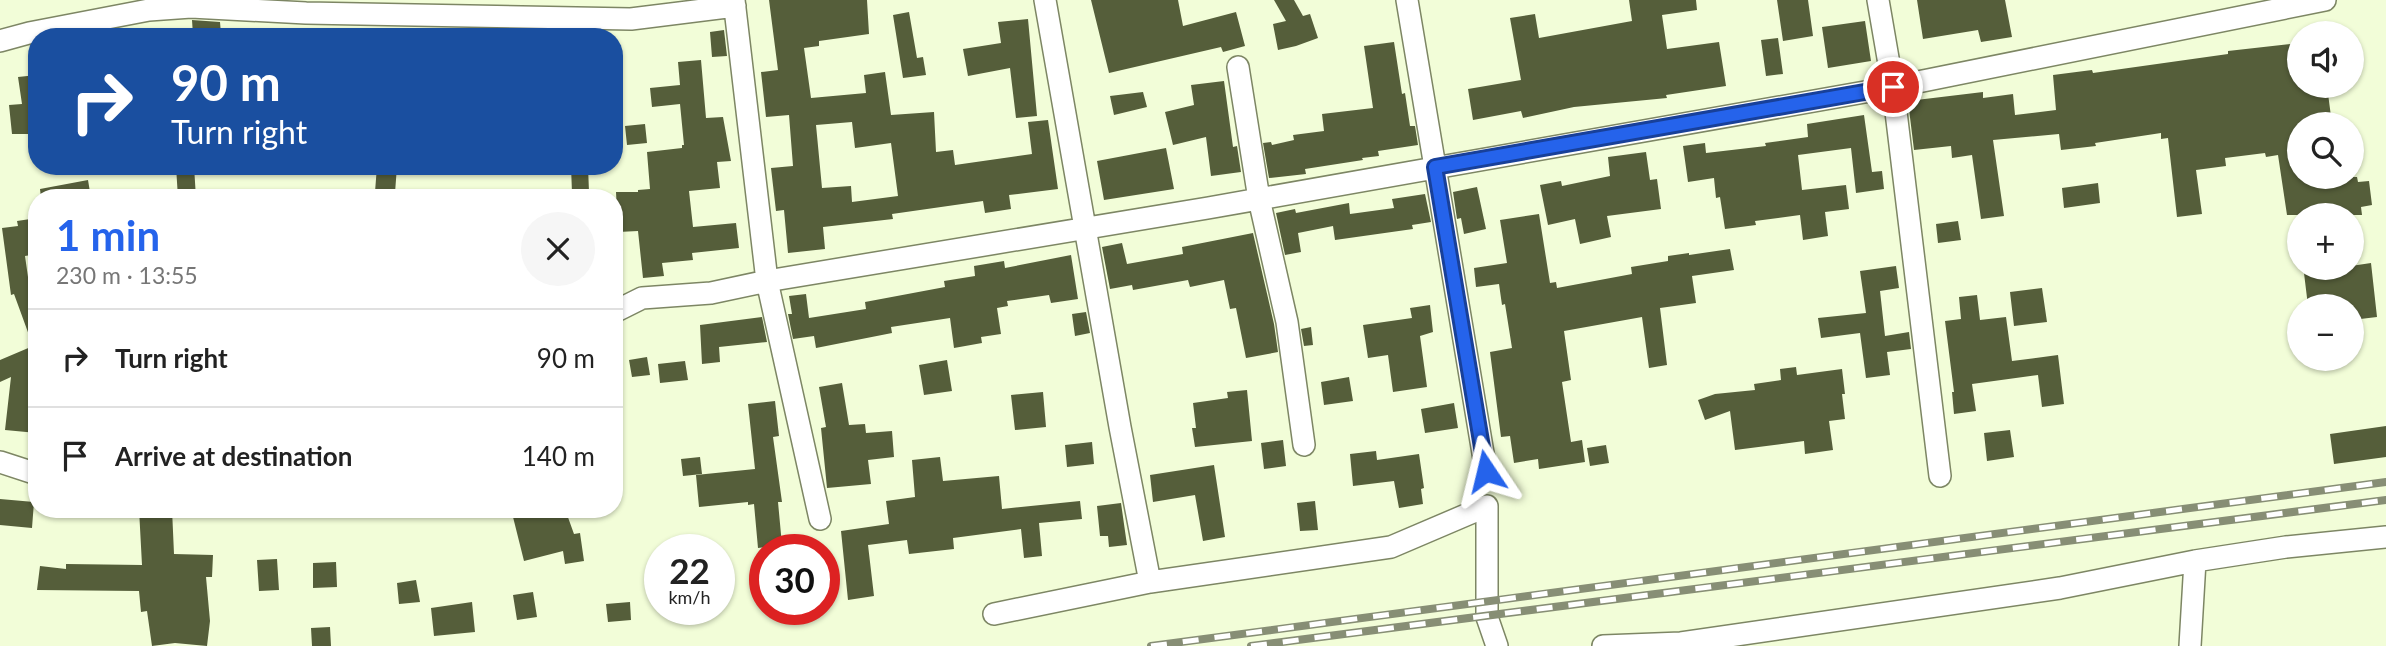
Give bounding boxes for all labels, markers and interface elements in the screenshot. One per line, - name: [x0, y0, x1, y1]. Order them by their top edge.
- map controls: [2287, 21, 2364, 371]
- button: sound: [2287, 21, 2364, 98]
- text: 90 m: [171, 53, 281, 111]
- icon: right: [56, 56, 147, 147]
- pin: [1863, 57, 1923, 117]
- icon: arrive: [1874, 68, 1912, 106]
- text: Turn right: [171, 112, 307, 151]
- button: search: [2287, 112, 2364, 189]
- button: +: [2287, 203, 2364, 280]
- text: 1 min: [56, 210, 160, 260]
- button: close: [521, 212, 595, 286]
- text: 230 m · 13:55: [56, 261, 198, 289]
- button: −: [2287, 294, 2364, 371]
- icon: right: [56, 339, 94, 377]
- text: Turn right: [115, 342, 228, 374]
- text: 90 m: [537, 342, 595, 374]
- position arrow: [1449, 434, 1523, 508]
- icon: arrive: [56, 437, 94, 475]
- text: Arrive at destination: [115, 440, 352, 472]
- text: 140 m: [522, 440, 595, 472]
- speed limit sign: 30: [749, 534, 840, 625]
- text: 22: [669, 549, 710, 591]
- text: km/h: [668, 586, 711, 608]

